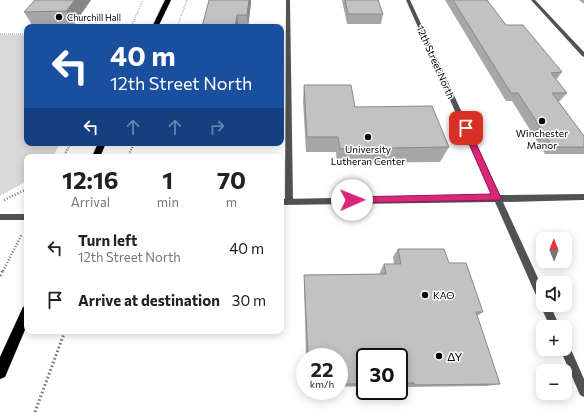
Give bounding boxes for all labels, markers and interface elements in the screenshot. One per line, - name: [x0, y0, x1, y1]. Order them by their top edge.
- marker: Churchill Hall: [54, 12, 64, 22]
- place label: Churchill Hall: [67, 12, 121, 23]
- street label: 12th Street North: [414, 23, 458, 101]
- text: 40 m: [110, 38, 176, 72]
- icon: left: [44, 40, 96, 92]
- text: 12th Street North: [110, 72, 252, 94]
- pin: [449, 111, 483, 145]
- icon: left: [80, 116, 102, 138]
- icon: ahead: [122, 116, 144, 138]
- icon: ahead: [164, 116, 186, 138]
- icon: right: [206, 116, 228, 138]
- marker: Winchester Manor: [537, 116, 547, 126]
- icon: arrive: [455, 117, 477, 139]
- place label: Winchester Manor: [516, 127, 568, 151]
- marker: University Lutheran Center: [363, 132, 373, 142]
- place label: University Lutheran Center: [331, 143, 405, 167]
- text: 12:16: [62, 165, 119, 194]
- text: 1: [162, 165, 173, 194]
- text: 70: [217, 165, 246, 194]
- position arrow: [331, 179, 373, 221]
- text: Arrival: [71, 194, 110, 210]
- text: min: [157, 194, 179, 210]
- text: m: [226, 194, 237, 210]
- text: Turn left: [78, 231, 137, 249]
- north arrow: [536, 232, 572, 268]
- map controls: [536, 232, 572, 400]
- icon: left: [44, 237, 66, 259]
- text: 40 m: [229, 239, 264, 257]
- text: 12th Street North: [78, 249, 181, 265]
- button: sound: [536, 276, 572, 312]
- icon: arrive: [44, 289, 66, 311]
- place label: ΚΑΘ: [433, 289, 455, 301]
- marker: ΚΑΘ: [420, 290, 430, 300]
- text: Arrive at destination: [78, 291, 220, 309]
- text: 30 m: [232, 291, 266, 309]
- button: +: [536, 320, 572, 356]
- speed limit sign: 30: [356, 348, 408, 400]
- place label: ΔΥ: [447, 349, 463, 363]
- marker: ΔΥ: [434, 351, 444, 361]
- text: 22: [311, 357, 333, 381]
- button: −: [536, 364, 572, 400]
- text: km/h: [310, 378, 334, 390]

